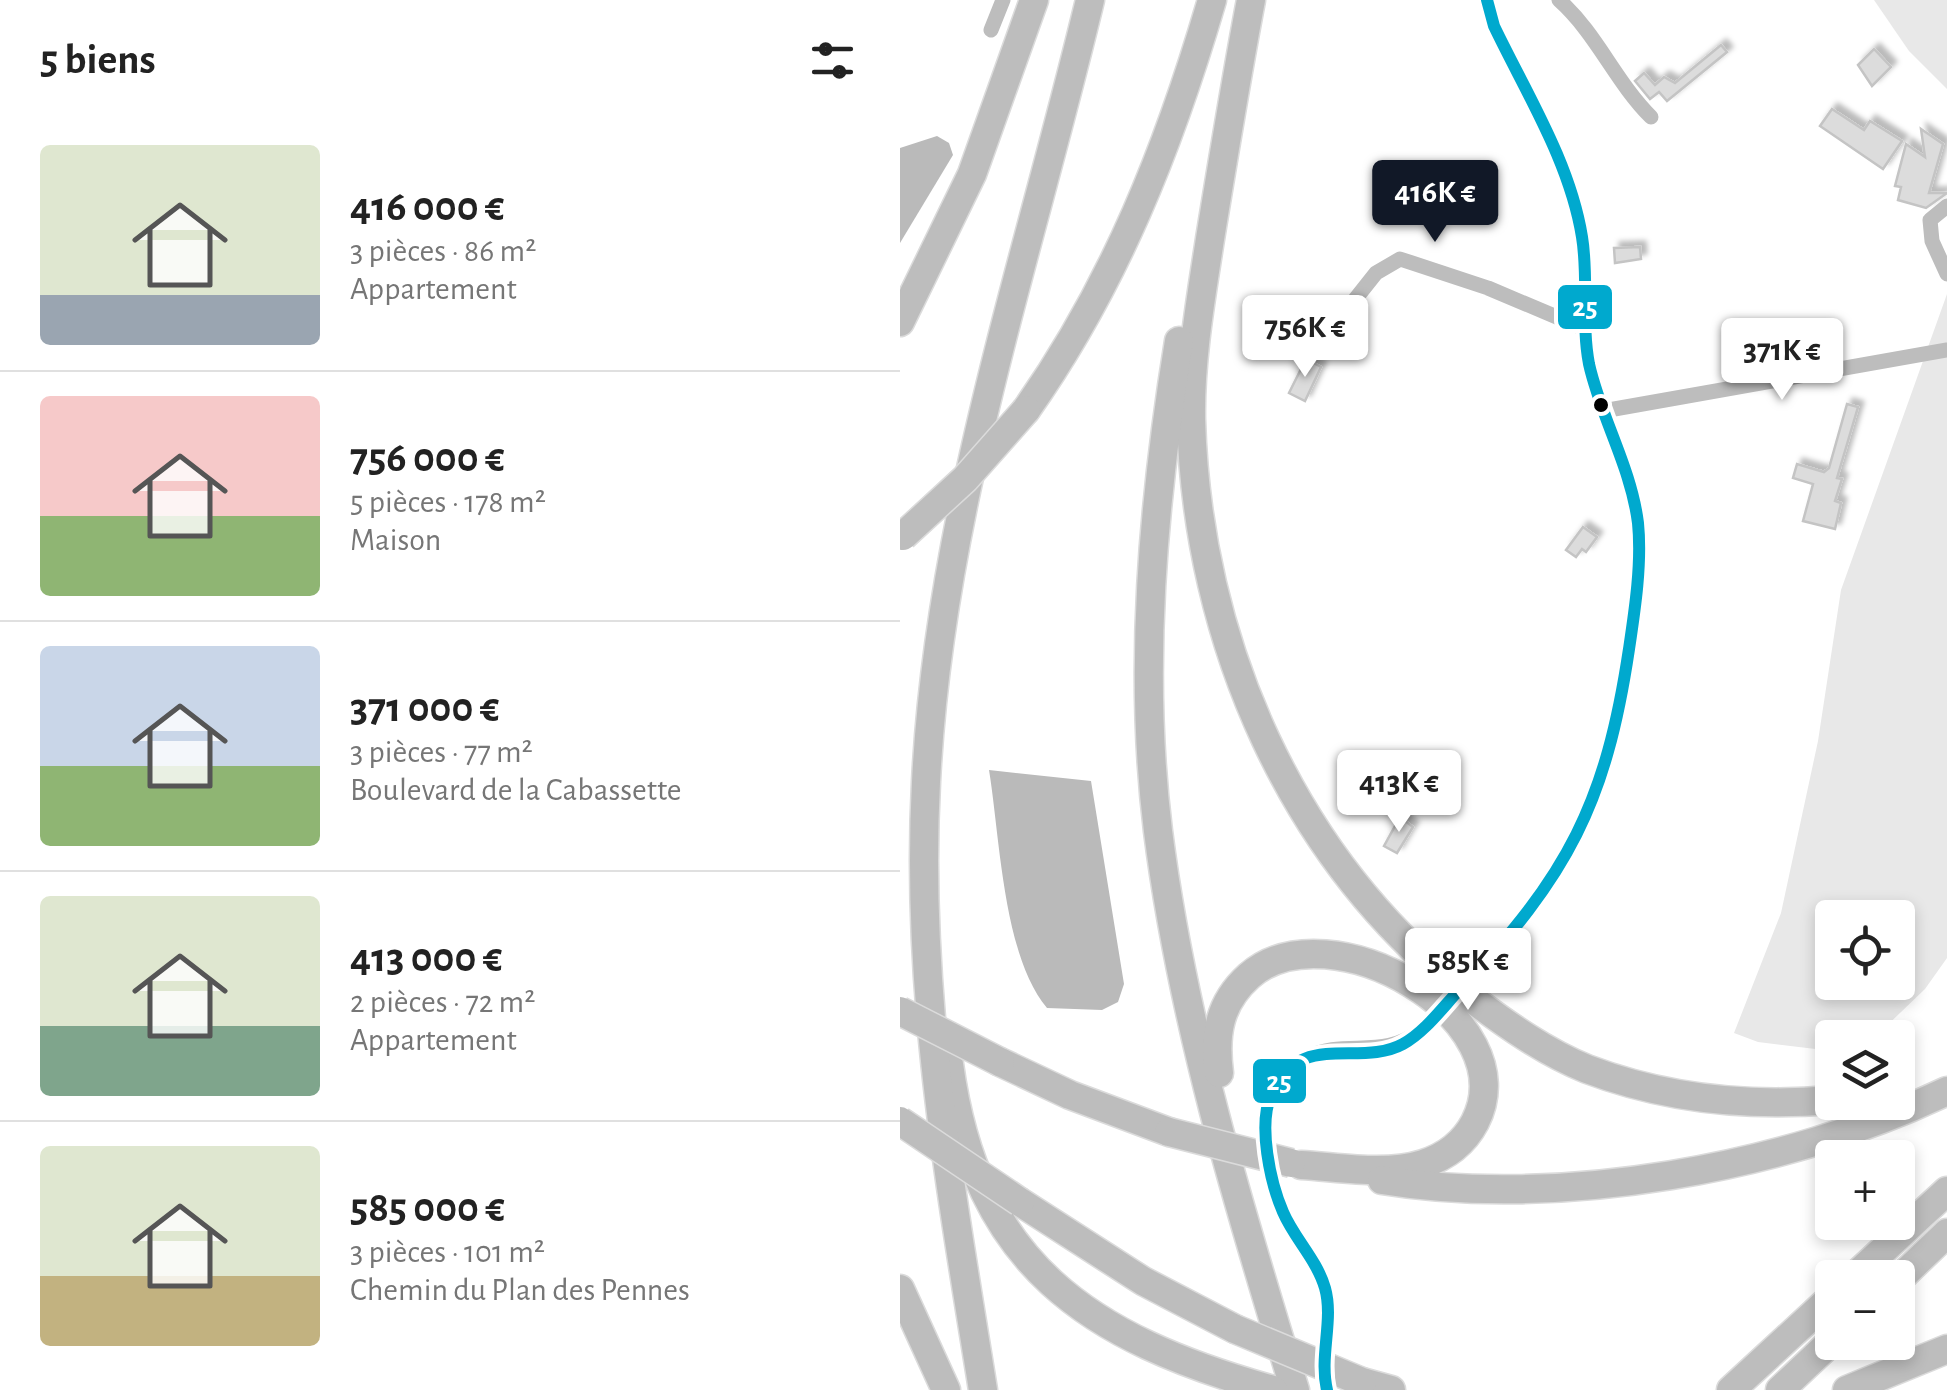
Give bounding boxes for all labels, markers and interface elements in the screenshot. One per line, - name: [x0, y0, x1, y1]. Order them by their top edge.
- icon: filters: [805, 33, 860, 88]
- text: 5 biens: [40, 39, 156, 81]
- pin: 416K €: [1354, 160, 1516, 245]
- text: 416K €: [1394, 176, 1476, 208]
- icon: home: [120, 185, 240, 305]
- text: 416 000 €: [350, 186, 504, 228]
- text: 3 pièces · 86 m²: [350, 235, 536, 267]
- text: Appartement: [350, 273, 517, 305]
- line badge: 25: [1556, 283, 1614, 331]
- text: 25: [1572, 294, 1598, 322]
- pin: 756K €: [1224, 295, 1386, 380]
- text: 756K €: [1264, 311, 1346, 343]
- pin: 371K €: [1701, 318, 1863, 403]
- text: 371K €: [1743, 334, 1821, 366]
- unlabelled marker: [1591, 395, 1611, 415]
- icon: home: [120, 436, 240, 556]
- text: 756 000 €: [350, 437, 505, 479]
- text: 5 pièces · 178 m²: [350, 486, 546, 518]
- text: Maison: [350, 524, 441, 556]
- icon: home: [120, 686, 240, 806]
- text: 371 000 €: [350, 687, 499, 729]
- text: 3 pièces · 77 m²: [350, 736, 533, 768]
- pin: 413K €: [1318, 750, 1480, 835]
- text: 413K €: [1359, 766, 1439, 798]
- text: Boulevard de la Cabassette: [350, 774, 682, 806]
- map controls: [1815, 900, 1915, 1360]
- button: locate: [1815, 900, 1915, 1000]
- pin: 585K €: [1387, 928, 1549, 1013]
- icon: home: [120, 936, 240, 1056]
- text: 413 000 €: [350, 937, 502, 979]
- text: 585K €: [1427, 944, 1509, 976]
- text: 2 pièces · 72 m²: [350, 986, 535, 1018]
- button: layers: [1815, 1020, 1915, 1120]
- text: Appartement: [350, 1024, 517, 1056]
- line badge: 25: [1251, 1057, 1308, 1105]
- text: 25: [1266, 1068, 1292, 1096]
- button: +: [1815, 1140, 1915, 1240]
- icon: home: [120, 1186, 240, 1306]
- text: 585 000 €: [350, 1187, 505, 1229]
- text: 3 pièces · 101 m²: [350, 1236, 545, 1268]
- button: −: [1815, 1260, 1915, 1360]
- text: Chemin du Plan des Pennes: [350, 1274, 690, 1306]

